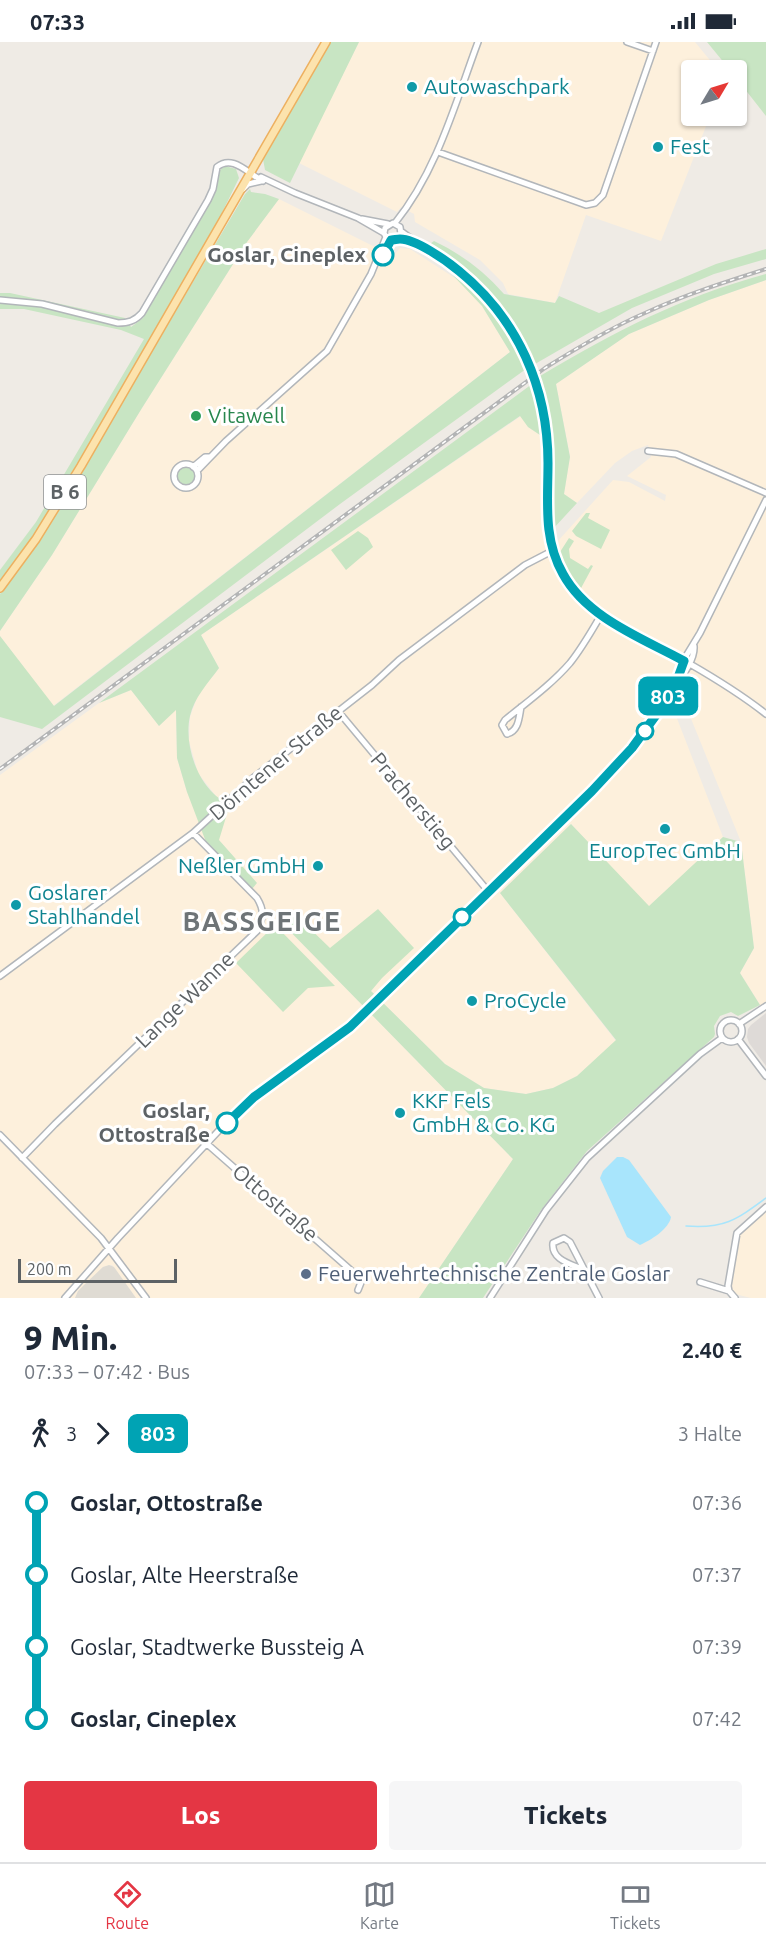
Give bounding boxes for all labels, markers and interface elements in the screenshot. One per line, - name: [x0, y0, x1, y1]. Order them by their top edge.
- text: 07:33: [30, 9, 85, 34]
- north arrow: [681, 60, 747, 126]
- map controls: [681, 60, 747, 126]
- place label: Autowaschpark: [424, 74, 570, 98]
- marker: Autowaschpark: [405, 80, 419, 94]
- place label: Fest: [670, 134, 710, 158]
- marker: Fest: [651, 140, 665, 154]
- place label: Goslar, Cineplex: [207, 242, 367, 266]
- marker: Goslar, Cineplex: [372, 244, 394, 266]
- place label: Vitawell: [208, 403, 285, 427]
- marker: Vitawell: [189, 409, 203, 423]
- road number: B 6: [44, 475, 86, 509]
- line badge: 803: [634, 676, 702, 716]
- text: 803: [650, 684, 686, 708]
- street label: Dörntener Straße: [204, 700, 346, 825]
- unlabelled marker: [636, 722, 654, 740]
- street label: Pracherstieg: [366, 747, 461, 854]
- marker: EuropTec GmbH: [658, 822, 672, 836]
- place label: EuropTec GmbH: [589, 838, 741, 862]
- place label: Neßler GmbH: [178, 853, 306, 877]
- marker: Neßler GmbH: [311, 859, 325, 873]
- place label: Goslarer Stahlhandel: [28, 880, 140, 928]
- marker: Goslarer Stahlhandel: [9, 898, 23, 912]
- district label: BASSGEIGE: [183, 906, 341, 936]
- unlabelled marker: [453, 908, 471, 926]
- street label: Lange Wanne: [130, 946, 238, 1052]
- place label: ProCycle: [484, 988, 567, 1012]
- marker: ProCycle: [465, 994, 479, 1008]
- place label: KKF Fels GmbH & Co. KG: [412, 1088, 556, 1136]
- place label: Goslar, Ottostraße: [99, 1098, 210, 1146]
- marker: KKF Fels GmbH & Co. KG: [393, 1106, 407, 1120]
- marker: Goslar, Ottostraße: [216, 1112, 238, 1134]
- street label: Ottostraße: [228, 1159, 323, 1246]
- scale bar: [18, 1256, 177, 1284]
- text: 200 m: [27, 1260, 72, 1278]
- place label: Feuerwehrtechnische Zentrale Goslar: [318, 1261, 670, 1285]
- marker: Feuerwehrtechnische Zentrale Goslar: [299, 1267, 313, 1281]
- text: 9 Min.: [24, 1319, 117, 1356]
- text: 2.40 €: [682, 1337, 742, 1362]
- text: 07:33 – 07:42 · Bus: [24, 1360, 190, 1383]
- icon: walk: [24, 1417, 57, 1450]
- icon: forward: [86, 1417, 119, 1450]
- text: 803: [140, 1421, 176, 1445]
- text: 3: [66, 1422, 77, 1445]
- text: 3 Halte: [678, 1422, 742, 1445]
- text: Goslar, Ottostraße: [70, 1490, 263, 1515]
- text: 07:36: [692, 1491, 742, 1514]
- text: Goslar, Alte Heerstraße: [70, 1562, 299, 1587]
- text: 07:37: [692, 1563, 742, 1586]
- text: Goslar, Stadtwerke Bussteig A: [70, 1634, 364, 1659]
- text: 07:39: [692, 1635, 742, 1658]
- text: Goslar, Cineplex: [70, 1706, 236, 1731]
- text: 07:42: [692, 1707, 742, 1730]
- button: Los: [24, 1781, 377, 1850]
- button: Tickets: [389, 1781, 742, 1850]
- tab: Route: [105, 1878, 149, 1932]
- tab: Karte: [360, 1878, 399, 1932]
- tab: Tickets: [610, 1878, 661, 1932]

